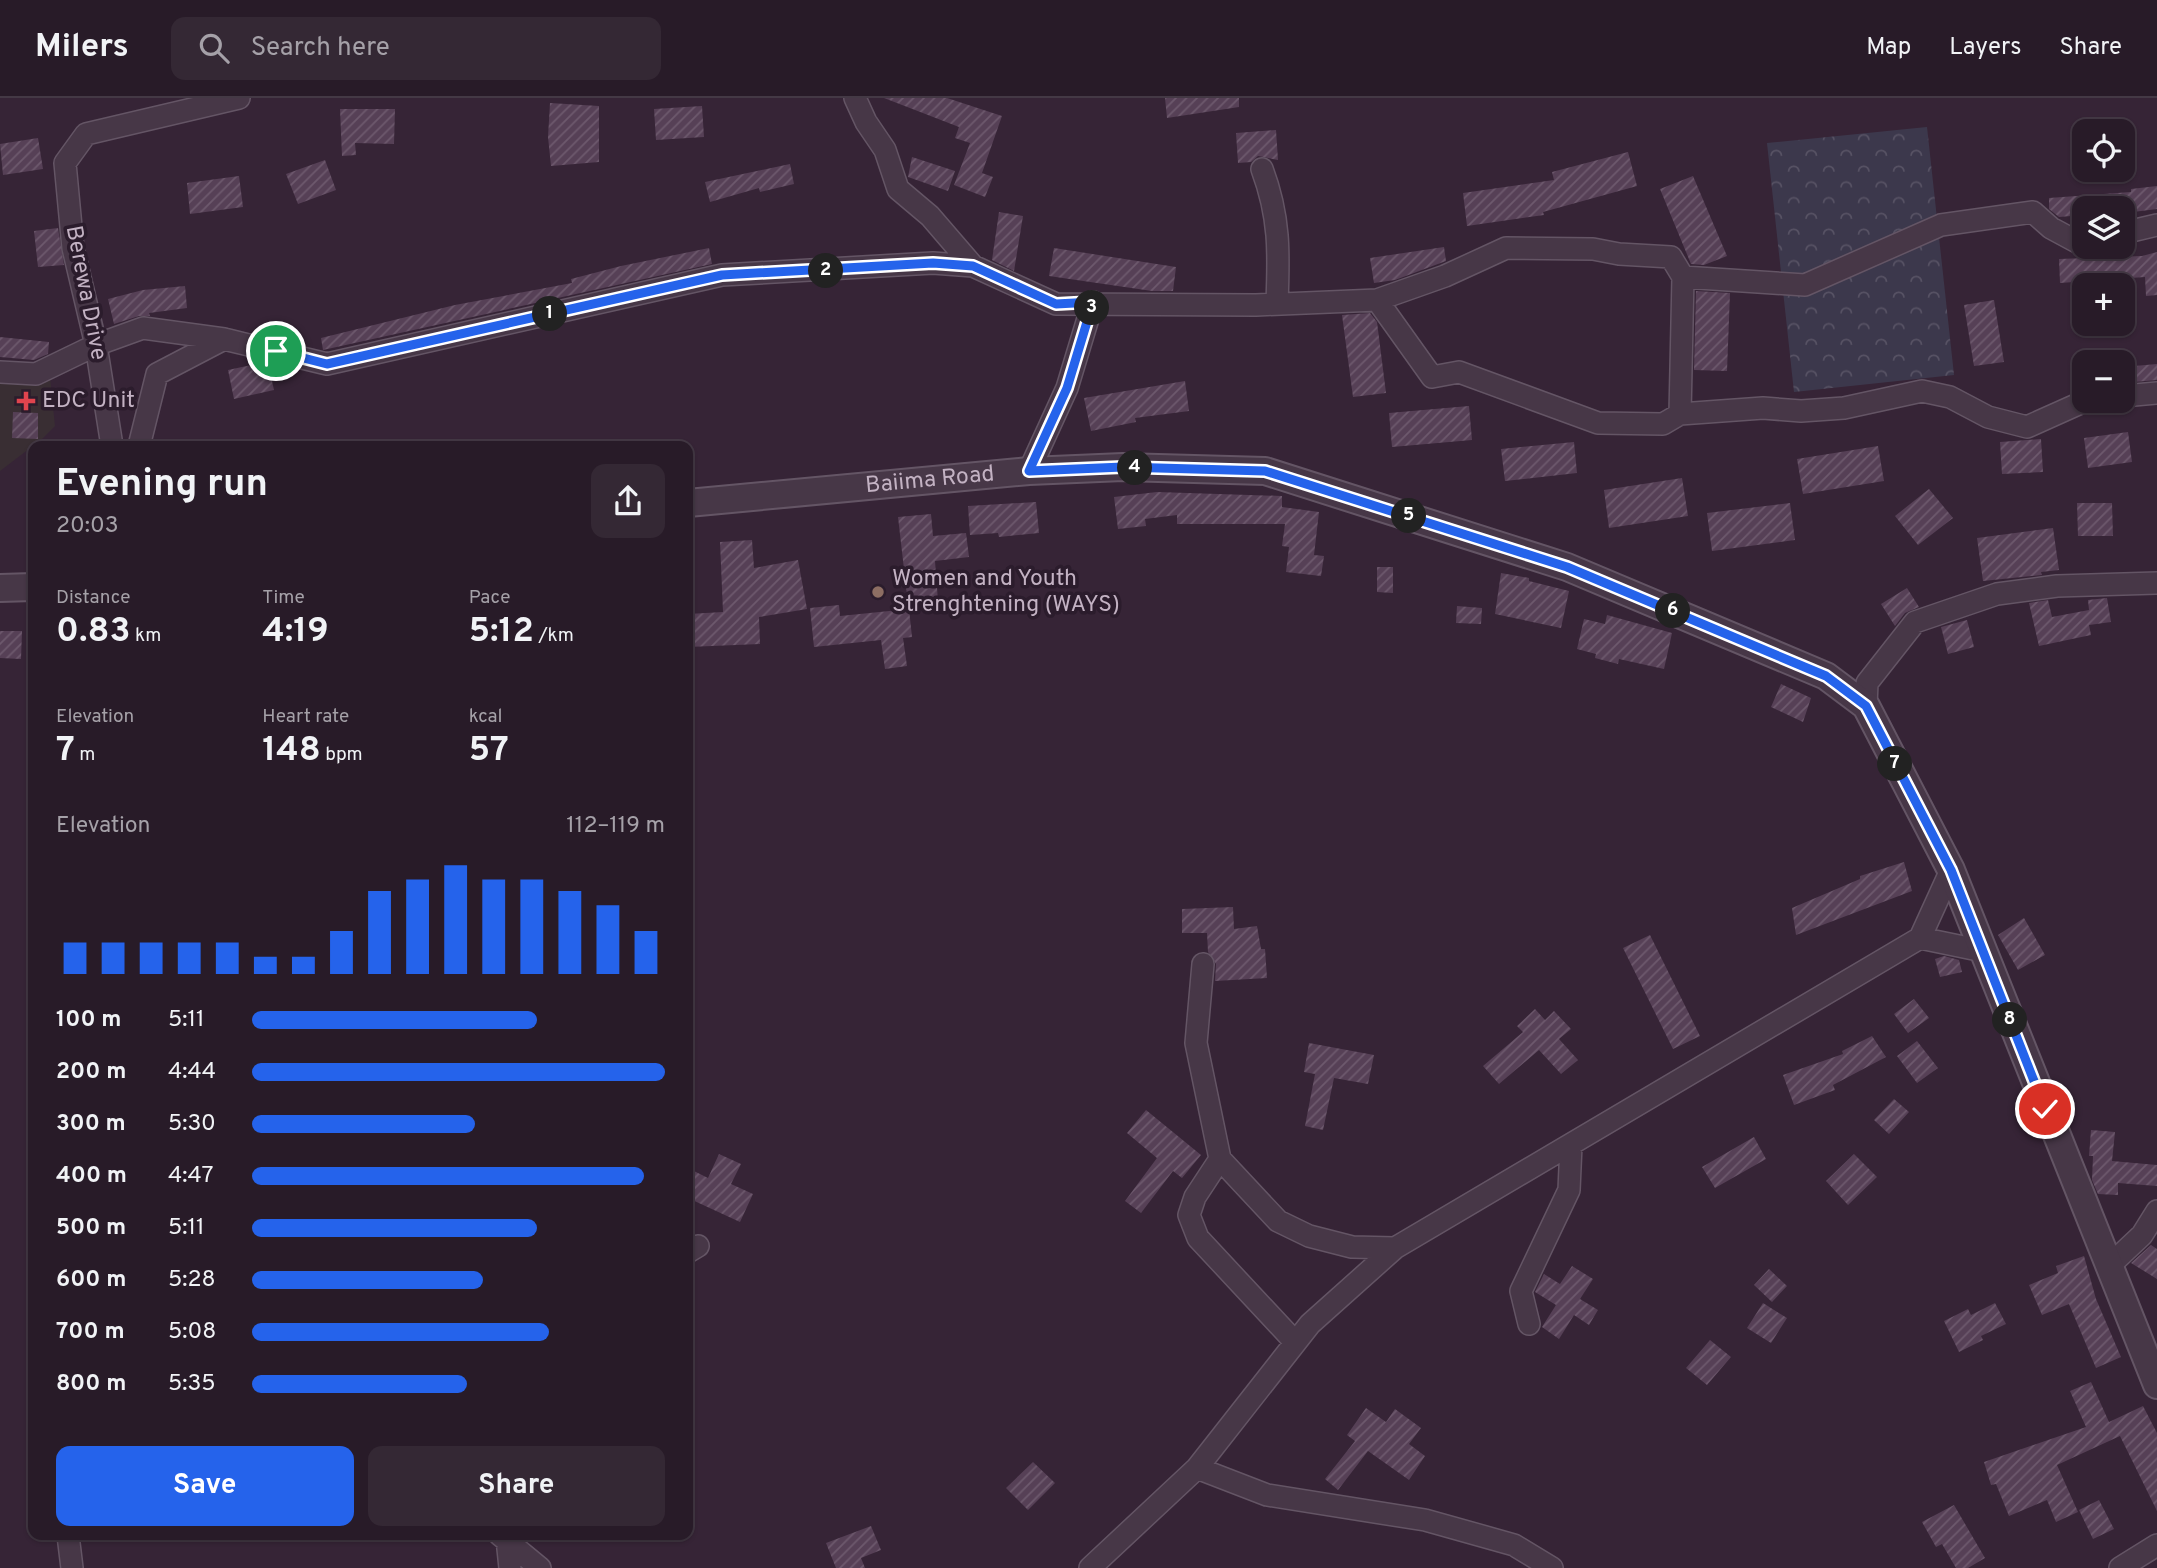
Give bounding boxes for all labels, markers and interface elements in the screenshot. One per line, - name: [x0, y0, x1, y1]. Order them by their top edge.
- search box: [171, 17, 661, 80]
- text: Milers: [35, 27, 129, 69]
- icon: search: [195, 29, 233, 67]
- text: Search here: [251, 32, 390, 65]
- text: Map: [1866, 33, 1911, 63]
- text: Layers: [1949, 33, 2021, 63]
- text: Share: [2059, 33, 2122, 63]
- map controls: [2072, 119, 2135, 413]
- button: locate: [2072, 119, 2135, 182]
- button: layers: [2072, 196, 2135, 259]
- street label: Berewa Drive: [58, 223, 112, 363]
- pin: 2: [808, 254, 844, 288]
- text: 2: [820, 258, 831, 282]
- button: +: [2072, 273, 2135, 336]
- pin: 3: [1074, 290, 1110, 326]
- text: 3: [1086, 295, 1097, 319]
- pin: 1: [532, 296, 568, 332]
- text: 1: [546, 301, 553, 325]
- pin: [246, 321, 306, 381]
- icon: arrive: [257, 332, 295, 370]
- button: −: [2072, 350, 2135, 413]
- place label: EDC Unit: [42, 387, 135, 416]
- marker: EDC Unit: [16, 391, 36, 411]
- pin: 4: [1118, 450, 1152, 486]
- text: 4: [1128, 455, 1141, 479]
- street label: Baiima Road: [864, 460, 996, 501]
- text: Evening run: [56, 461, 268, 510]
- button: share: [591, 464, 665, 538]
- pin: 5: [1392, 498, 1426, 534]
- text: 5: [1403, 503, 1414, 527]
- text: 20:03: [56, 512, 119, 541]
- place label: Women and Youth Strenghtening (WAYS): [892, 565, 1120, 620]
- marker: Women and Youth Strenghtening (WAYS): [870, 584, 886, 600]
- text: Distance: [56, 586, 131, 610]
- text: Time: [262, 586, 305, 610]
- text: Pace: [469, 586, 510, 610]
- pin: 6: [1656, 594, 1690, 628]
- text: 6: [1667, 598, 1678, 622]
- text: 0.83: [56, 610, 131, 654]
- text: 4:19: [262, 610, 329, 654]
- text: 5:12: [469, 610, 534, 654]
- text: km: [131, 624, 161, 648]
- text: /km: [534, 624, 574, 648]
- text: Elevation: [56, 705, 134, 729]
- text: Heart rate: [262, 705, 349, 729]
- text: kcal: [469, 705, 502, 729]
- text: 7: [56, 729, 75, 773]
- text: 148: [262, 729, 321, 773]
- text: 57: [469, 729, 509, 773]
- text: m: [75, 743, 95, 767]
- text: bpm: [321, 743, 363, 767]
- pin: 7: [1878, 746, 1912, 782]
- text: 7: [1889, 751, 1900, 775]
- text: Elevation: [56, 812, 151, 841]
- text: 112–119 m: [566, 812, 665, 841]
- pin: 8: [1993, 1002, 2028, 1038]
- text: 100 m: [56, 1006, 121, 1035]
- text: 5:11: [168, 1006, 205, 1035]
- text: 8: [2004, 1007, 2015, 1031]
- text: 200 m: [56, 1058, 126, 1087]
- text: 4:44: [168, 1058, 216, 1087]
- pin: [2015, 1079, 2075, 1139]
- icon: check: [2026, 1090, 2064, 1128]
- text: 300 m: [56, 1110, 126, 1139]
- text: 5:30: [168, 1110, 216, 1139]
- text: 400 m: [56, 1162, 127, 1191]
- text: 4:47: [168, 1162, 214, 1191]
- text: 500 m: [56, 1214, 126, 1243]
- text: 5:11: [168, 1214, 205, 1243]
- text: 600 m: [56, 1266, 126, 1295]
- text: 5:28: [168, 1266, 216, 1295]
- text: 700 m: [56, 1318, 125, 1347]
- text: 5:08: [168, 1318, 216, 1347]
- text: 800 m: [56, 1370, 126, 1399]
- text: 5:35: [168, 1370, 216, 1399]
- button: Save: [56, 1446, 354, 1526]
- button: Share: [368, 1446, 665, 1526]

